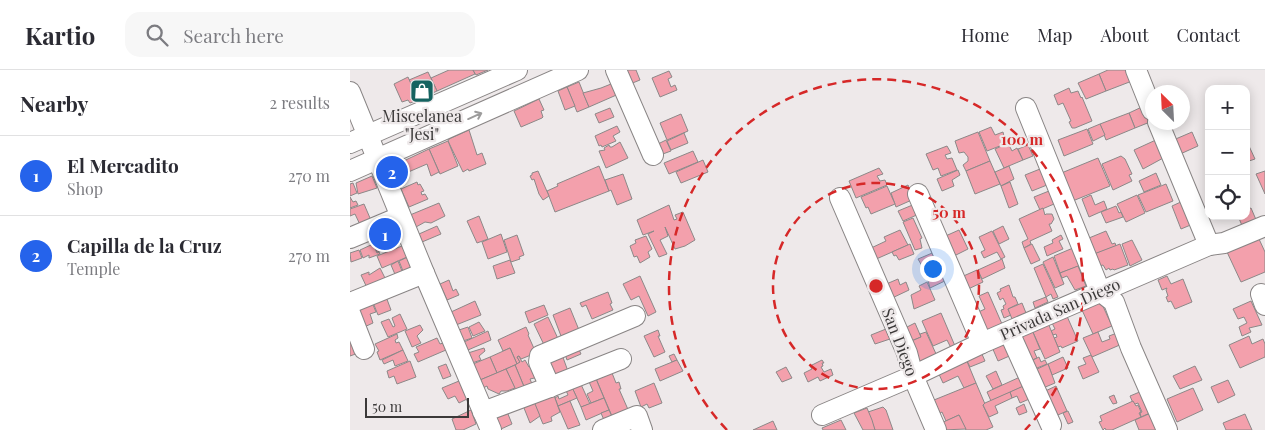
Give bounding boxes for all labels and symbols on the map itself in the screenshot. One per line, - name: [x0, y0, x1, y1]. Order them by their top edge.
- shop icon: Miscelanea "Jesi": [409, 78, 435, 104]
- north arrow: [1145, 85, 1190, 130]
- place label: Miscelanea "Jesi": [382, 105, 462, 144]
- one-way arrow: [467, 111, 482, 120]
- text: 100 m: [1001, 129, 1044, 149]
- pin: 2: [376, 153, 408, 191]
- text: 50 m: [932, 202, 966, 222]
- pin: 1: [369, 215, 401, 253]
- your location: [920, 256, 946, 282]
- street label: Privada San Diego: [996, 273, 1123, 344]
- centre of rings: [867, 277, 885, 295]
- street label: San Diego: [878, 305, 923, 379]
- scale bar: [365, 395, 469, 418]

